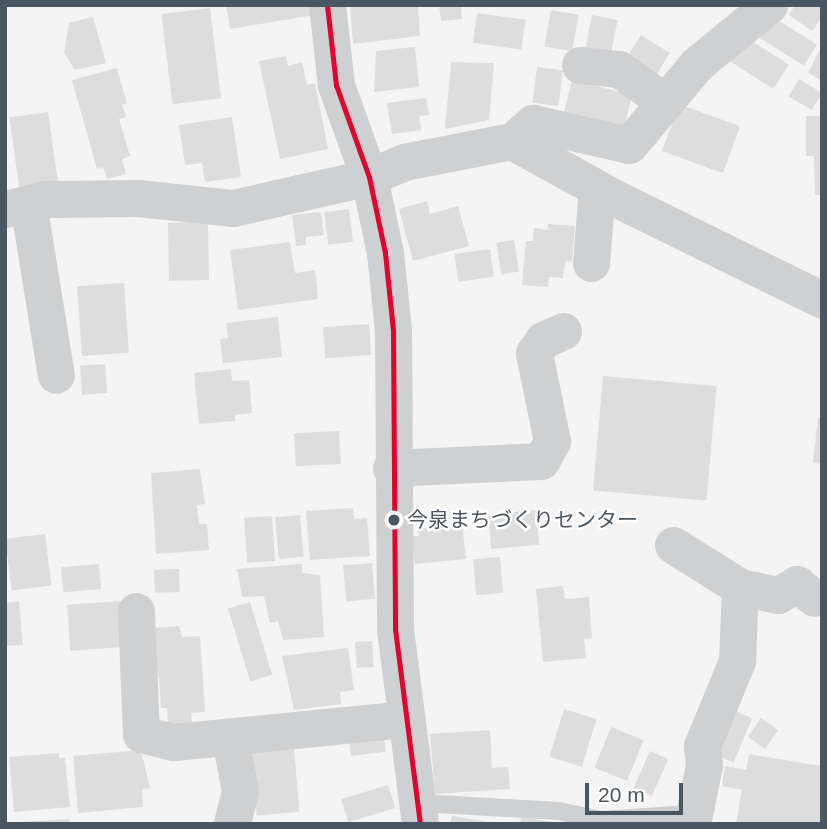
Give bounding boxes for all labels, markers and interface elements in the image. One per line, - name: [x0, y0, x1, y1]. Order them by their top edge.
- place label: 今泉まちづくりセンター: [407, 507, 638, 533]
- marker: 今泉まちづくりセンター: [387, 513, 401, 527]
- scale bar: [589, 770, 687, 814]
- text: 20 m: [598, 783, 645, 806]

